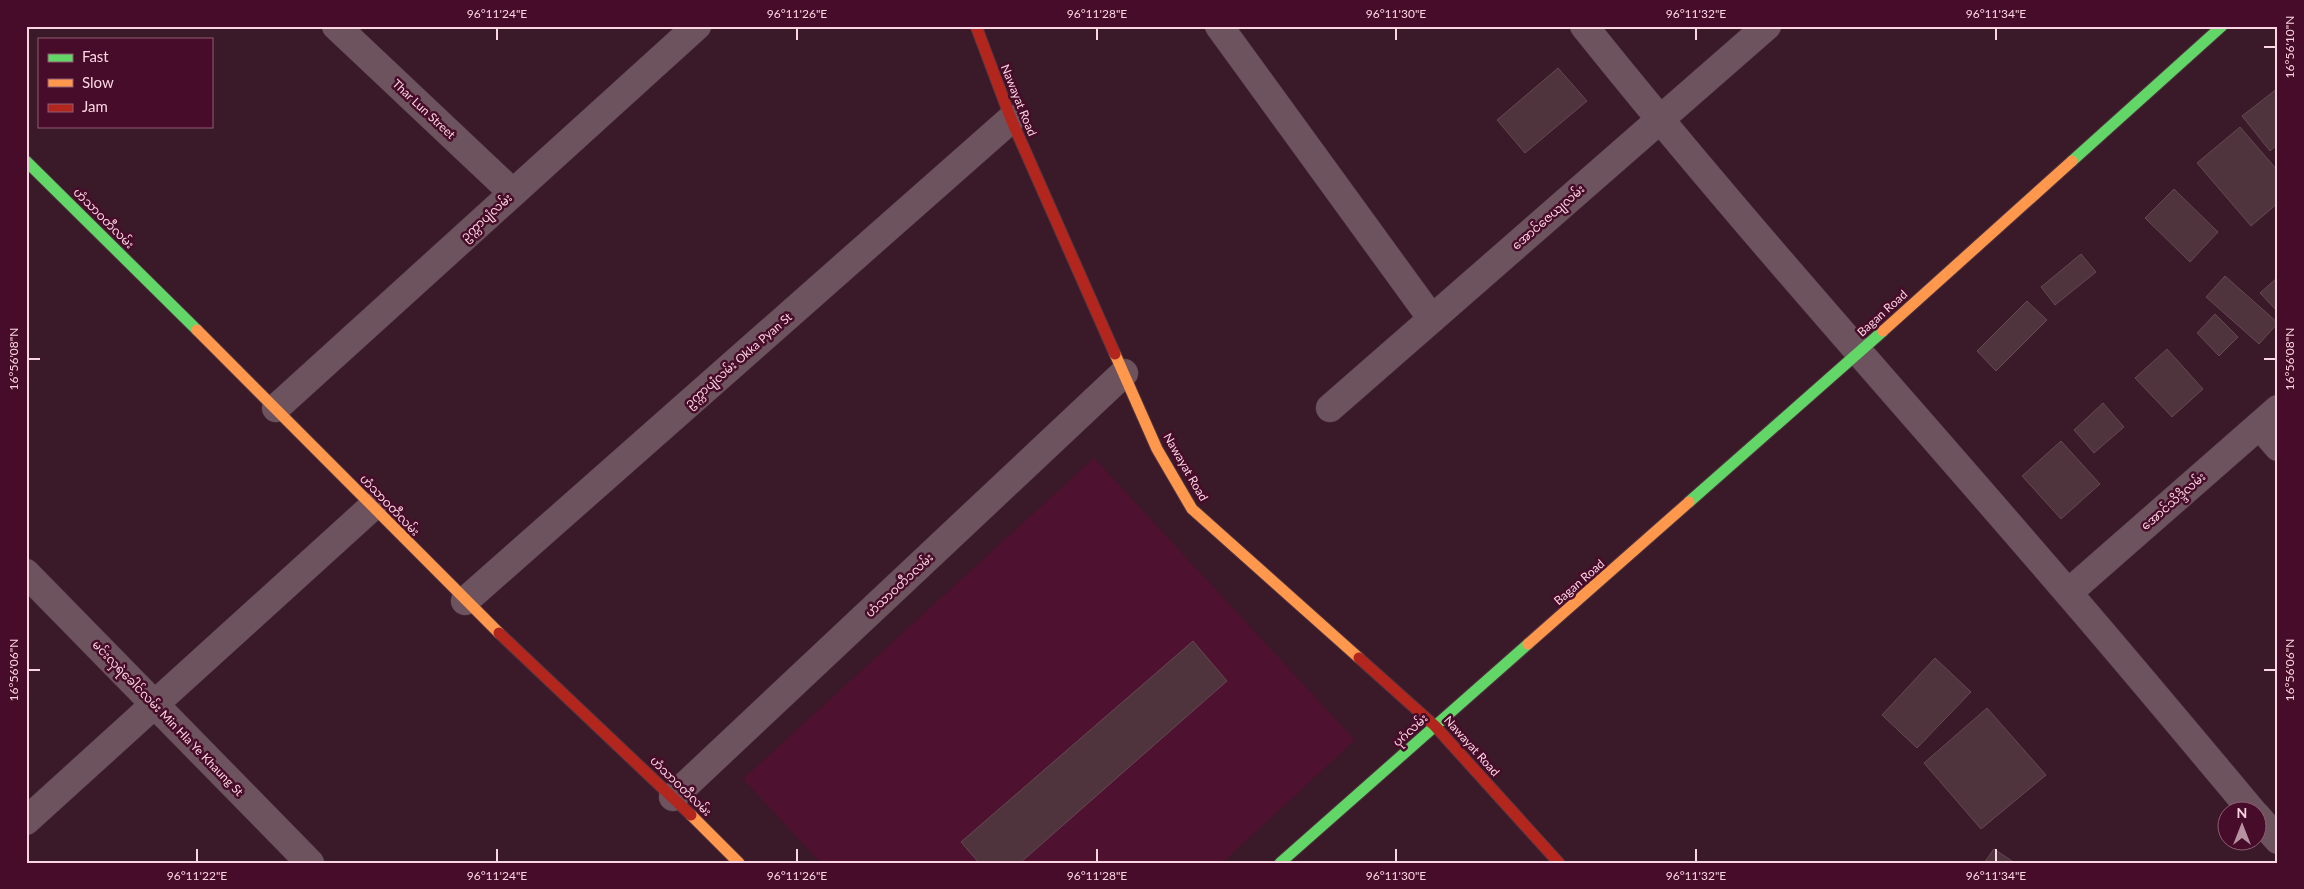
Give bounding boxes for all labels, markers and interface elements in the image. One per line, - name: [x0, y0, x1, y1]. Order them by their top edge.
- text: 96°11'24"E: [467, 6, 527, 21]
- text: 96°11'26"E: [767, 6, 827, 21]
- text: 96°11'28"E: [1067, 6, 1127, 21]
- text: 96°11'30"E: [1366, 6, 1426, 21]
- text: 96°11'32"E: [1666, 6, 1726, 21]
- text: 96°11'34"E: [1966, 6, 2026, 21]
- text: 16°56'10"N: [2282, 16, 2297, 78]
- legend: [38, 38, 212, 128]
- text: Fast: [82, 47, 109, 65]
- street label: Nawayat Road: [998, 62, 1040, 138]
- text: Slow: [82, 73, 114, 91]
- street label: Thar Lun Street: [389, 76, 459, 142]
- text: Jam: [82, 97, 108, 115]
- street label: အောင်ဇေယျလမ်း: [1508, 181, 1589, 255]
- street label: ဟံသာဝတီလမ်း: [70, 184, 138, 252]
- street label: ဥက္ကာပျံလမ်း: [457, 189, 517, 246]
- street label: Bagan Road: [1854, 287, 1910, 339]
- street label: ဥက္ကာပျံလမ်း Okka Pyan St: [681, 308, 797, 413]
- text: 16°56'08"N: [6, 328, 21, 390]
- text: 16°56'08"N: [2282, 328, 2297, 390]
- street label: Nawayat Road: [1160, 430, 1212, 504]
- street label: အောင်သိဒ္ဒိလမ်း: [2137, 468, 2210, 536]
- street label: ဟံသာဝတီလမ်း: [357, 470, 424, 539]
- street label: ဟံသာဝတီ၁လမ်း: [861, 549, 936, 620]
- street label: Bagan Road: [1551, 556, 1607, 608]
- street label: မင်းလှရဲခေါင်လမ်း Min Hla Ye Khaung St: [87, 636, 248, 802]
- text: 16°56'06"N: [6, 639, 21, 701]
- text: 16°56'06"N: [2282, 639, 2297, 701]
- street label: ပုဂံလမ်း: [1389, 710, 1433, 752]
- street label: Nawayat Road: [1441, 713, 1503, 779]
- street label: ဟံသာဝတီလမ်း: [647, 752, 716, 819]
- north arrow: [2216, 802, 2266, 852]
- text: N: [2237, 804, 2247, 821]
- text: 96°11'22"E: [167, 868, 227, 883]
- text: 96°11'24"E: [467, 868, 527, 883]
- text: 96°11'26"E: [767, 868, 827, 883]
- text: 96°11'28"E: [1067, 868, 1127, 883]
- text: 96°11'30"E: [1366, 868, 1426, 883]
- text: 96°11'32"E: [1666, 868, 1726, 883]
- text: 96°11'34"E: [1966, 868, 2026, 883]

